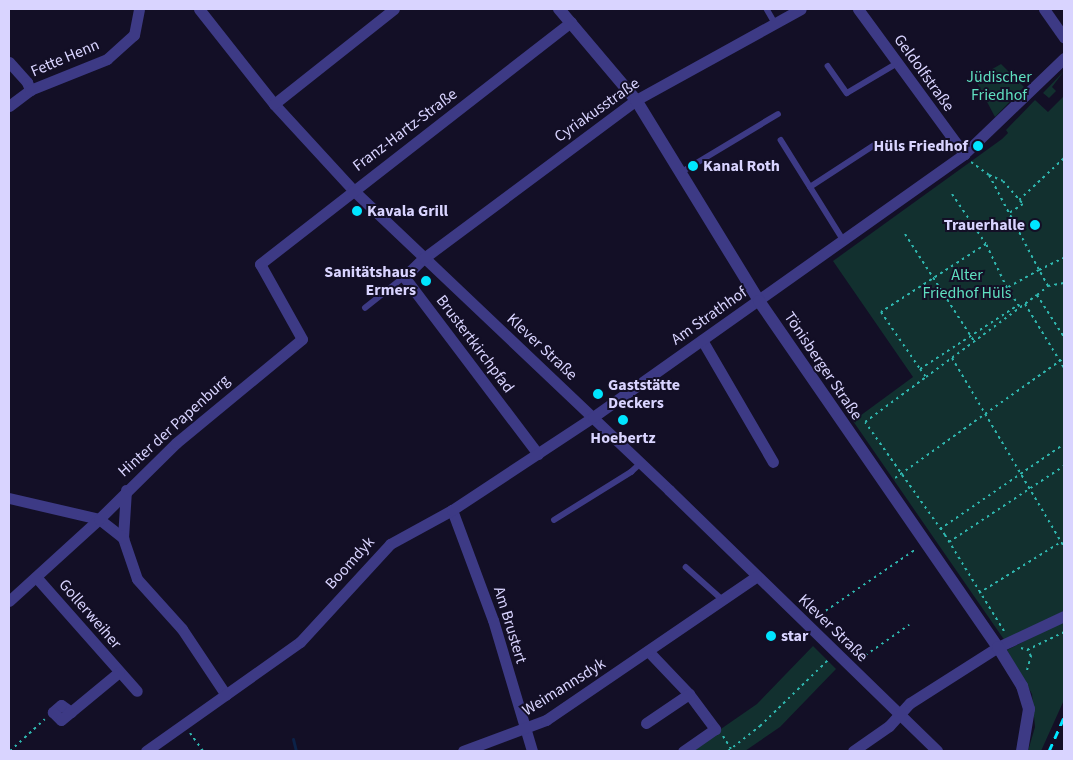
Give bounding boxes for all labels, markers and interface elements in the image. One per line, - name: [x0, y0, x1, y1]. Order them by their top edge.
- street label: Geldolfstraße: [890, 31, 958, 115]
- street label: Fette Henn: [28, 35, 102, 81]
- park label: Jüdischer Friedhof: [966, 67, 1032, 105]
- street label: Cyriakusstraße: [551, 74, 643, 146]
- street label: Franz-Hartz-Straße: [349, 84, 461, 176]
- place label: Hüls Friedhof: [874, 136, 968, 156]
- marker: Hüls Friedhof: [972, 140, 984, 152]
- place label: Kanal Roth: [703, 156, 780, 176]
- marker: Kanal Roth: [687, 160, 699, 172]
- place label: Kavala Grill: [367, 201, 448, 221]
- marker: Kavala Grill: [351, 205, 363, 217]
- place label: Trauerhalle: [944, 215, 1025, 235]
- marker: Trauerhalle: [1029, 219, 1041, 231]
- place label: Sanitätshaus Ermers: [324, 262, 416, 300]
- park label: Alter Friedhof Hüls: [922, 265, 1012, 303]
- marker: Sanitätshaus Ermers: [420, 275, 432, 287]
- street label: Am Strathhof: [668, 283, 750, 349]
- street label: Brustertkirchpfad: [432, 291, 518, 397]
- street label: Tönisberger Straße: [780, 308, 866, 424]
- street label: Klever Straße: [503, 309, 581, 385]
- street label: Hinter der Papenburg: [114, 371, 234, 481]
- place label: Gaststätte Deckers: [608, 375, 680, 413]
- marker: Gaststätte Deckers: [592, 388, 604, 400]
- marker: Hoebertz: [617, 414, 629, 426]
- place label: Hoebertz: [590, 428, 656, 448]
- street label: Boomdyk: [321, 533, 379, 593]
- street label: Gollerweiher: [55, 575, 125, 653]
- street label: Am Brustert: [489, 584, 531, 666]
- street label: Klever Straße: [794, 590, 872, 666]
- place label: star: [781, 626, 808, 646]
- marker: star: [765, 630, 777, 642]
- street label: Weimannsdyk: [519, 654, 609, 720]

